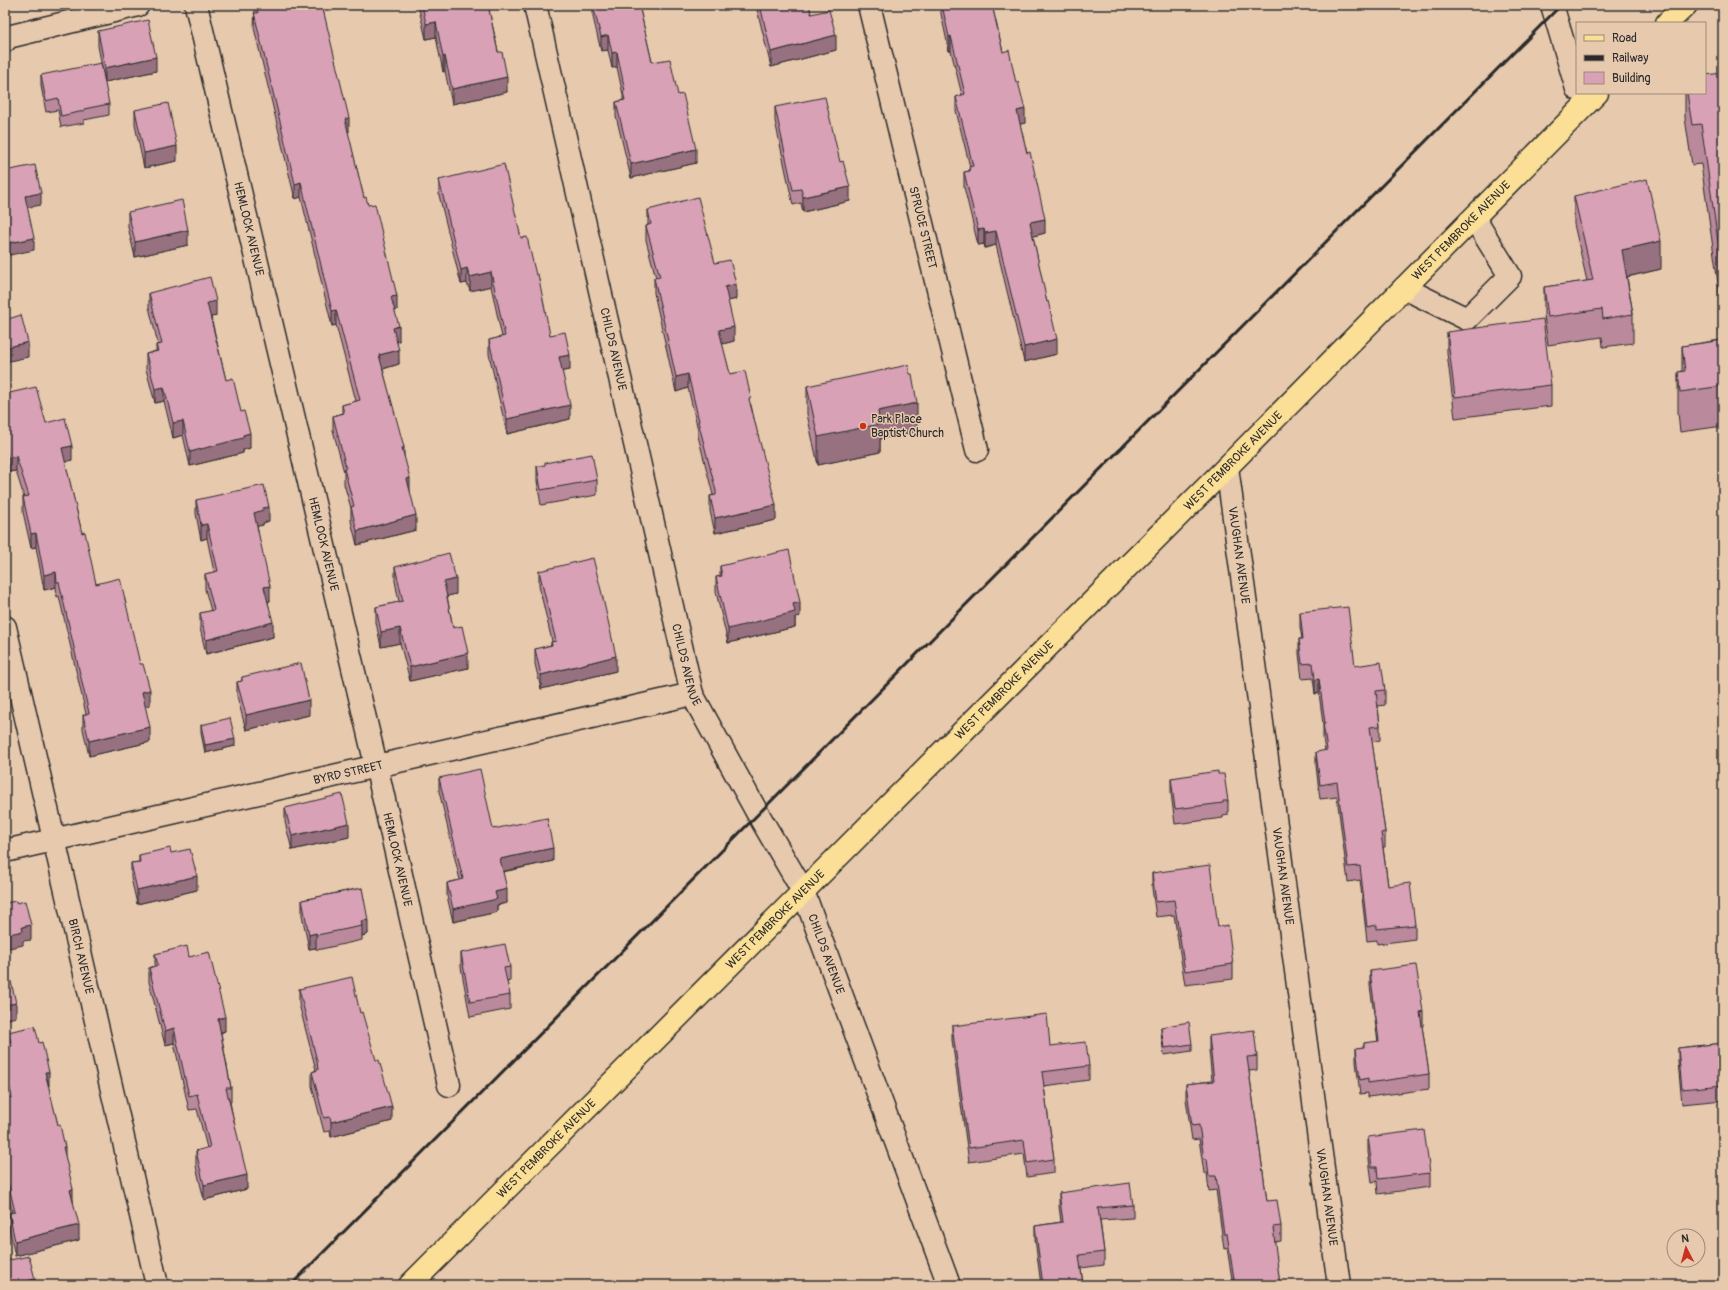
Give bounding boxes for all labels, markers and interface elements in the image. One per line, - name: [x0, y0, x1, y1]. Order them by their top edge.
- legend: [1576, 22, 1706, 94]
- text: Road: [1612, 31, 1637, 46]
- text: Railway: [1612, 51, 1648, 66]
- text: Building: [1612, 71, 1651, 86]
- street label: WEST PEMBROKE AVENUE: [1409, 177, 1514, 283]
- street label: HEMLOCK AVENUE: [231, 180, 267, 277]
- street label: SPRUCE STREET: [906, 185, 940, 271]
- street label: CHILDS AVENUE: [597, 306, 630, 392]
- street label: WEST PEMBROKE AVENUE: [1181, 408, 1286, 513]
- place label: Park Place Baptist Church: [871, 412, 944, 441]
- marker: Park Place Baptist Church: [858, 421, 868, 431]
- street label: HEMLOCK AVENUE: [305, 495, 342, 593]
- street label: VAUGHAN AVENUE: [1225, 506, 1253, 605]
- street label: CHILDS AVENUE: [669, 622, 705, 709]
- street label: WEST PEMBROKE AVENUE: [952, 637, 1057, 743]
- street label: BYRD STREET: [312, 757, 385, 788]
- street label: HEMLOCK AVENUE: [380, 811, 416, 908]
- street label: VAUGHAN AVENUE: [1269, 827, 1297, 926]
- street label: WEST PEMBROKE AVENUE: [723, 866, 828, 972]
- street label: CHILDS AVENUE: [805, 912, 848, 996]
- street label: BIRCH AVENUE: [65, 917, 97, 996]
- street label: WEST PEMBROKE AVENUE: [494, 1096, 599, 1201]
- street label: VAUGHAN AVENUE: [1313, 1148, 1341, 1247]
- north arrow: [1666, 1228, 1706, 1268]
- text: N: [1681, 1232, 1690, 1245]

